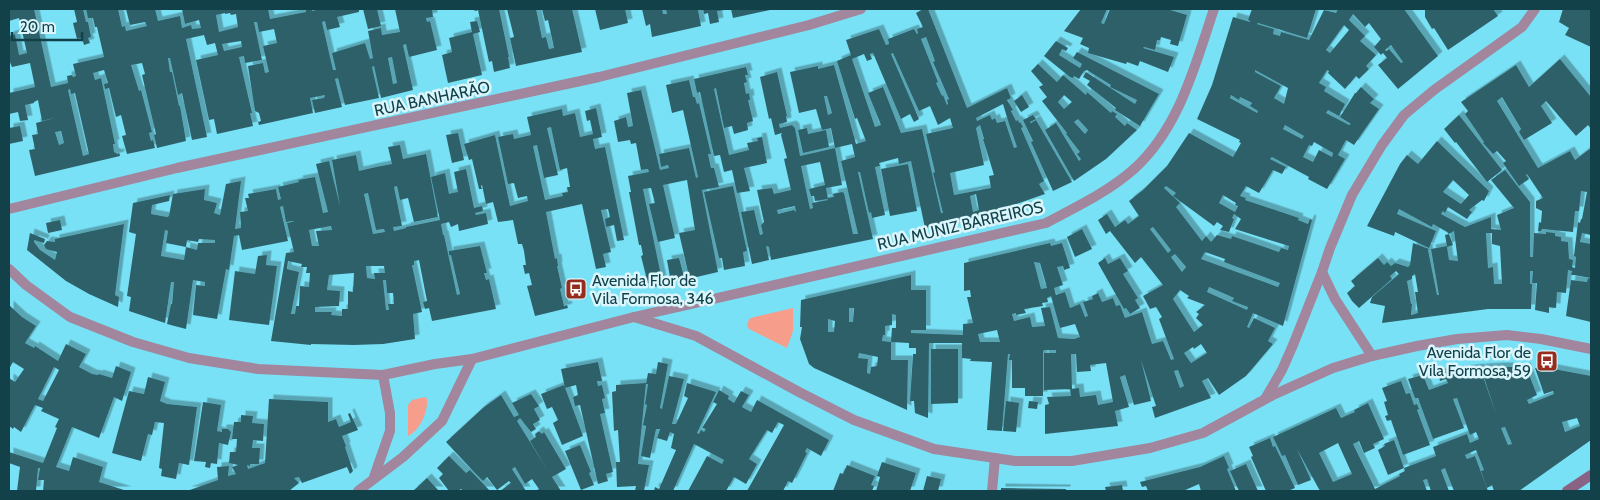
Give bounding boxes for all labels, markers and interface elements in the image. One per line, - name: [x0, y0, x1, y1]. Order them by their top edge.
- scale bar: [12, 10, 82, 42]
- text: 20 m: [20, 18, 55, 36]
- street label: RUA BANHARÃO: [372, 77, 492, 120]
- street label: RUA MUNIZ BARREIROS: [875, 197, 1045, 254]
- place label: Avenida Flor de Vila Formosa, 346: [592, 271, 714, 308]
- bus stop icon: Avenida Flor de Vila Formosa, 346: [564, 277, 588, 301]
- place label: Avenida Flor de Vila Formosa, 59: [1419, 343, 1531, 380]
- bus stop icon: Avenida Flor de Vila Formosa, 59: [1535, 349, 1559, 373]

